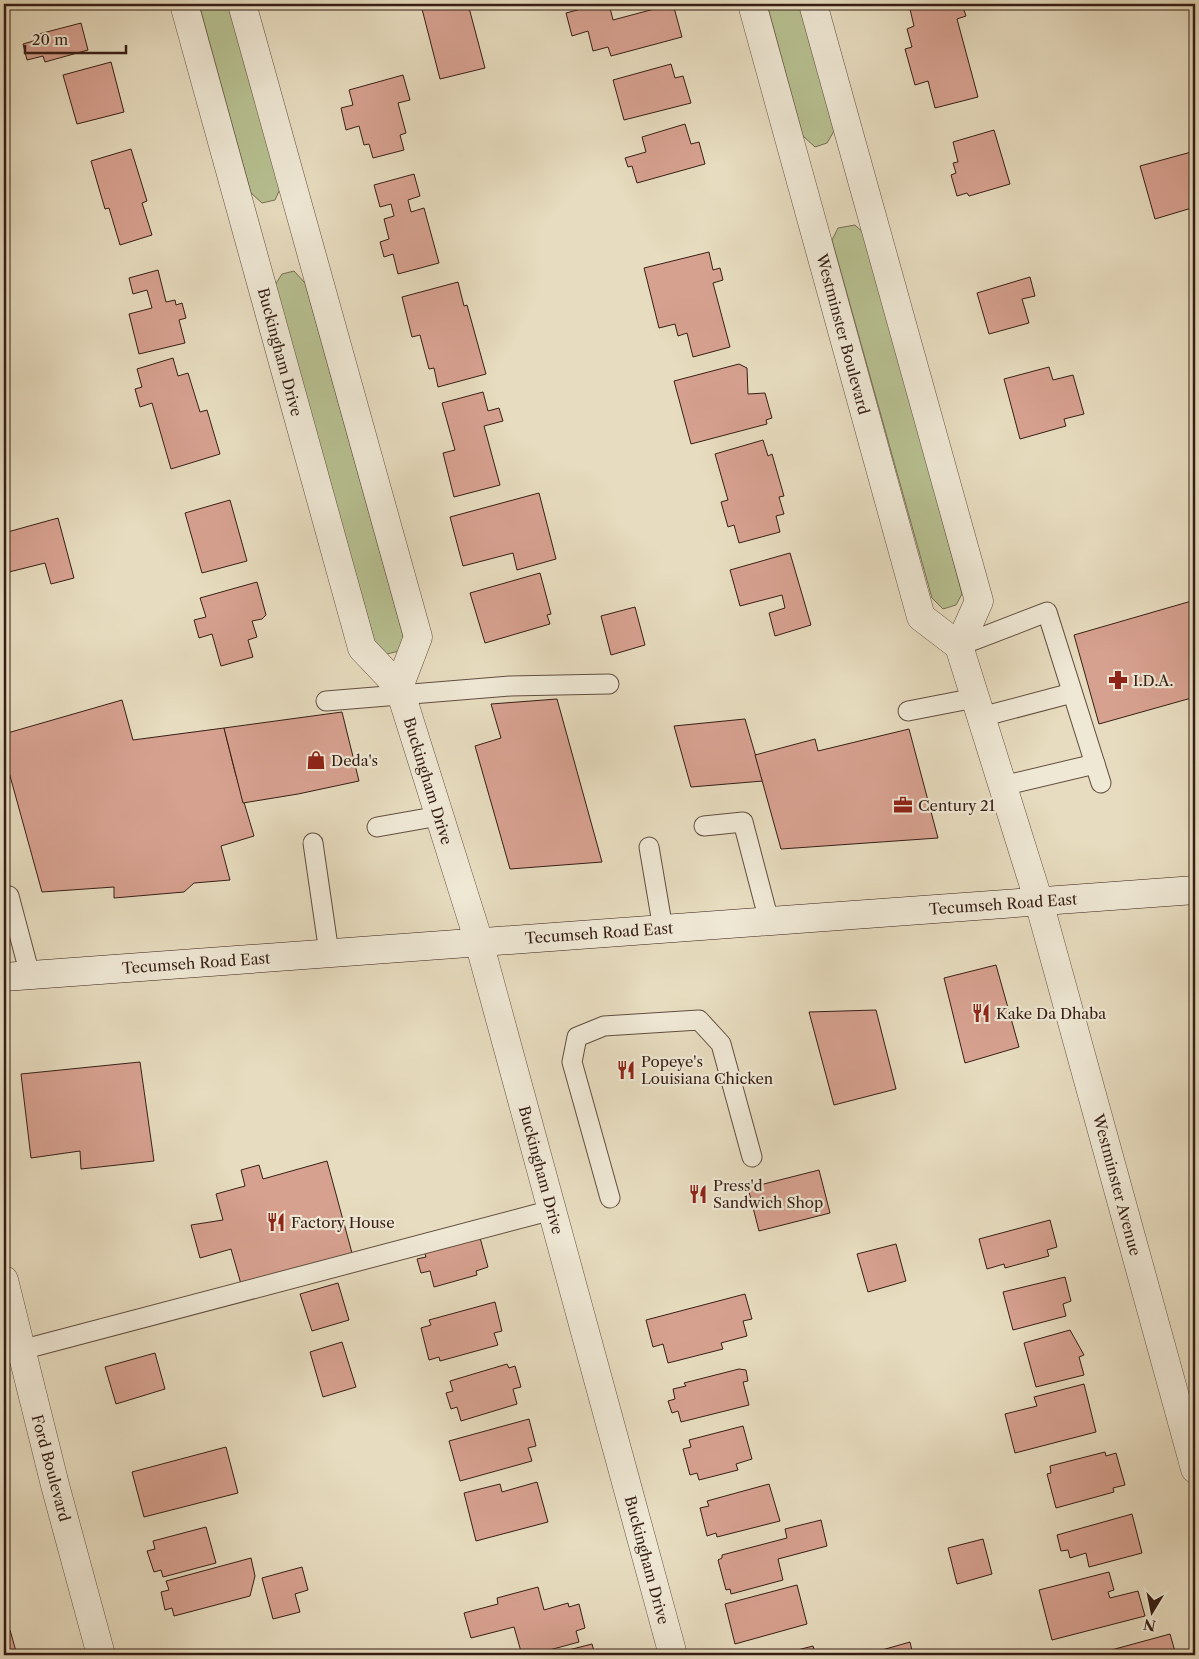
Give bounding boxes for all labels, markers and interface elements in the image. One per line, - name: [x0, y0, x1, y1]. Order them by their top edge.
- scale bar: [25, 22, 126, 54]
- text: 20 m: [32, 30, 68, 49]
- street label: Westminster Boulevard: [812, 251, 874, 417]
- street label: Buckingham Drive: [254, 286, 306, 418]
- pharmacy icon: I.D.A.: [1107, 669, 1129, 691]
- place label: I.D.A.: [1133, 671, 1173, 690]
- street label: Buckingham Drive: [400, 715, 456, 847]
- shop icon: Deda's: [305, 749, 327, 771]
- place label: Deda's: [331, 751, 378, 770]
- office icon: Century 21: [892, 794, 914, 816]
- place label: Century 21: [918, 796, 996, 815]
- street label: Tecumseh Road East: [928, 889, 1079, 919]
- street label: Tecumseh Road East: [524, 918, 675, 948]
- street label: Tecumseh Road East: [121, 948, 272, 978]
- restaurant icon: Kake Da Dhaba: [970, 1002, 992, 1024]
- place label: Kake Da Dhaba: [996, 1004, 1106, 1023]
- place label: Popeye's Louisiana Chicken: [641, 1052, 774, 1088]
- restaurant icon: Popeye's Louisiana Chicken: [615, 1059, 637, 1081]
- street label: Buckingham Drive: [515, 1104, 567, 1236]
- street label: Westminster Avenue: [1089, 1111, 1145, 1258]
- place label: Press'd Sandwich Shop: [713, 1176, 823, 1212]
- restaurant icon: Press'd Sandwich Shop: [687, 1183, 709, 1205]
- restaurant icon: Factory House: [265, 1211, 287, 1233]
- place label: Factory House: [291, 1213, 395, 1232]
- street label: Ford Boulevard: [28, 1412, 74, 1524]
- street label: Buckingham Drive: [621, 1494, 673, 1626]
- north arrow: [1126, 1586, 1176, 1636]
- text: N: [1142, 1615, 1157, 1635]

